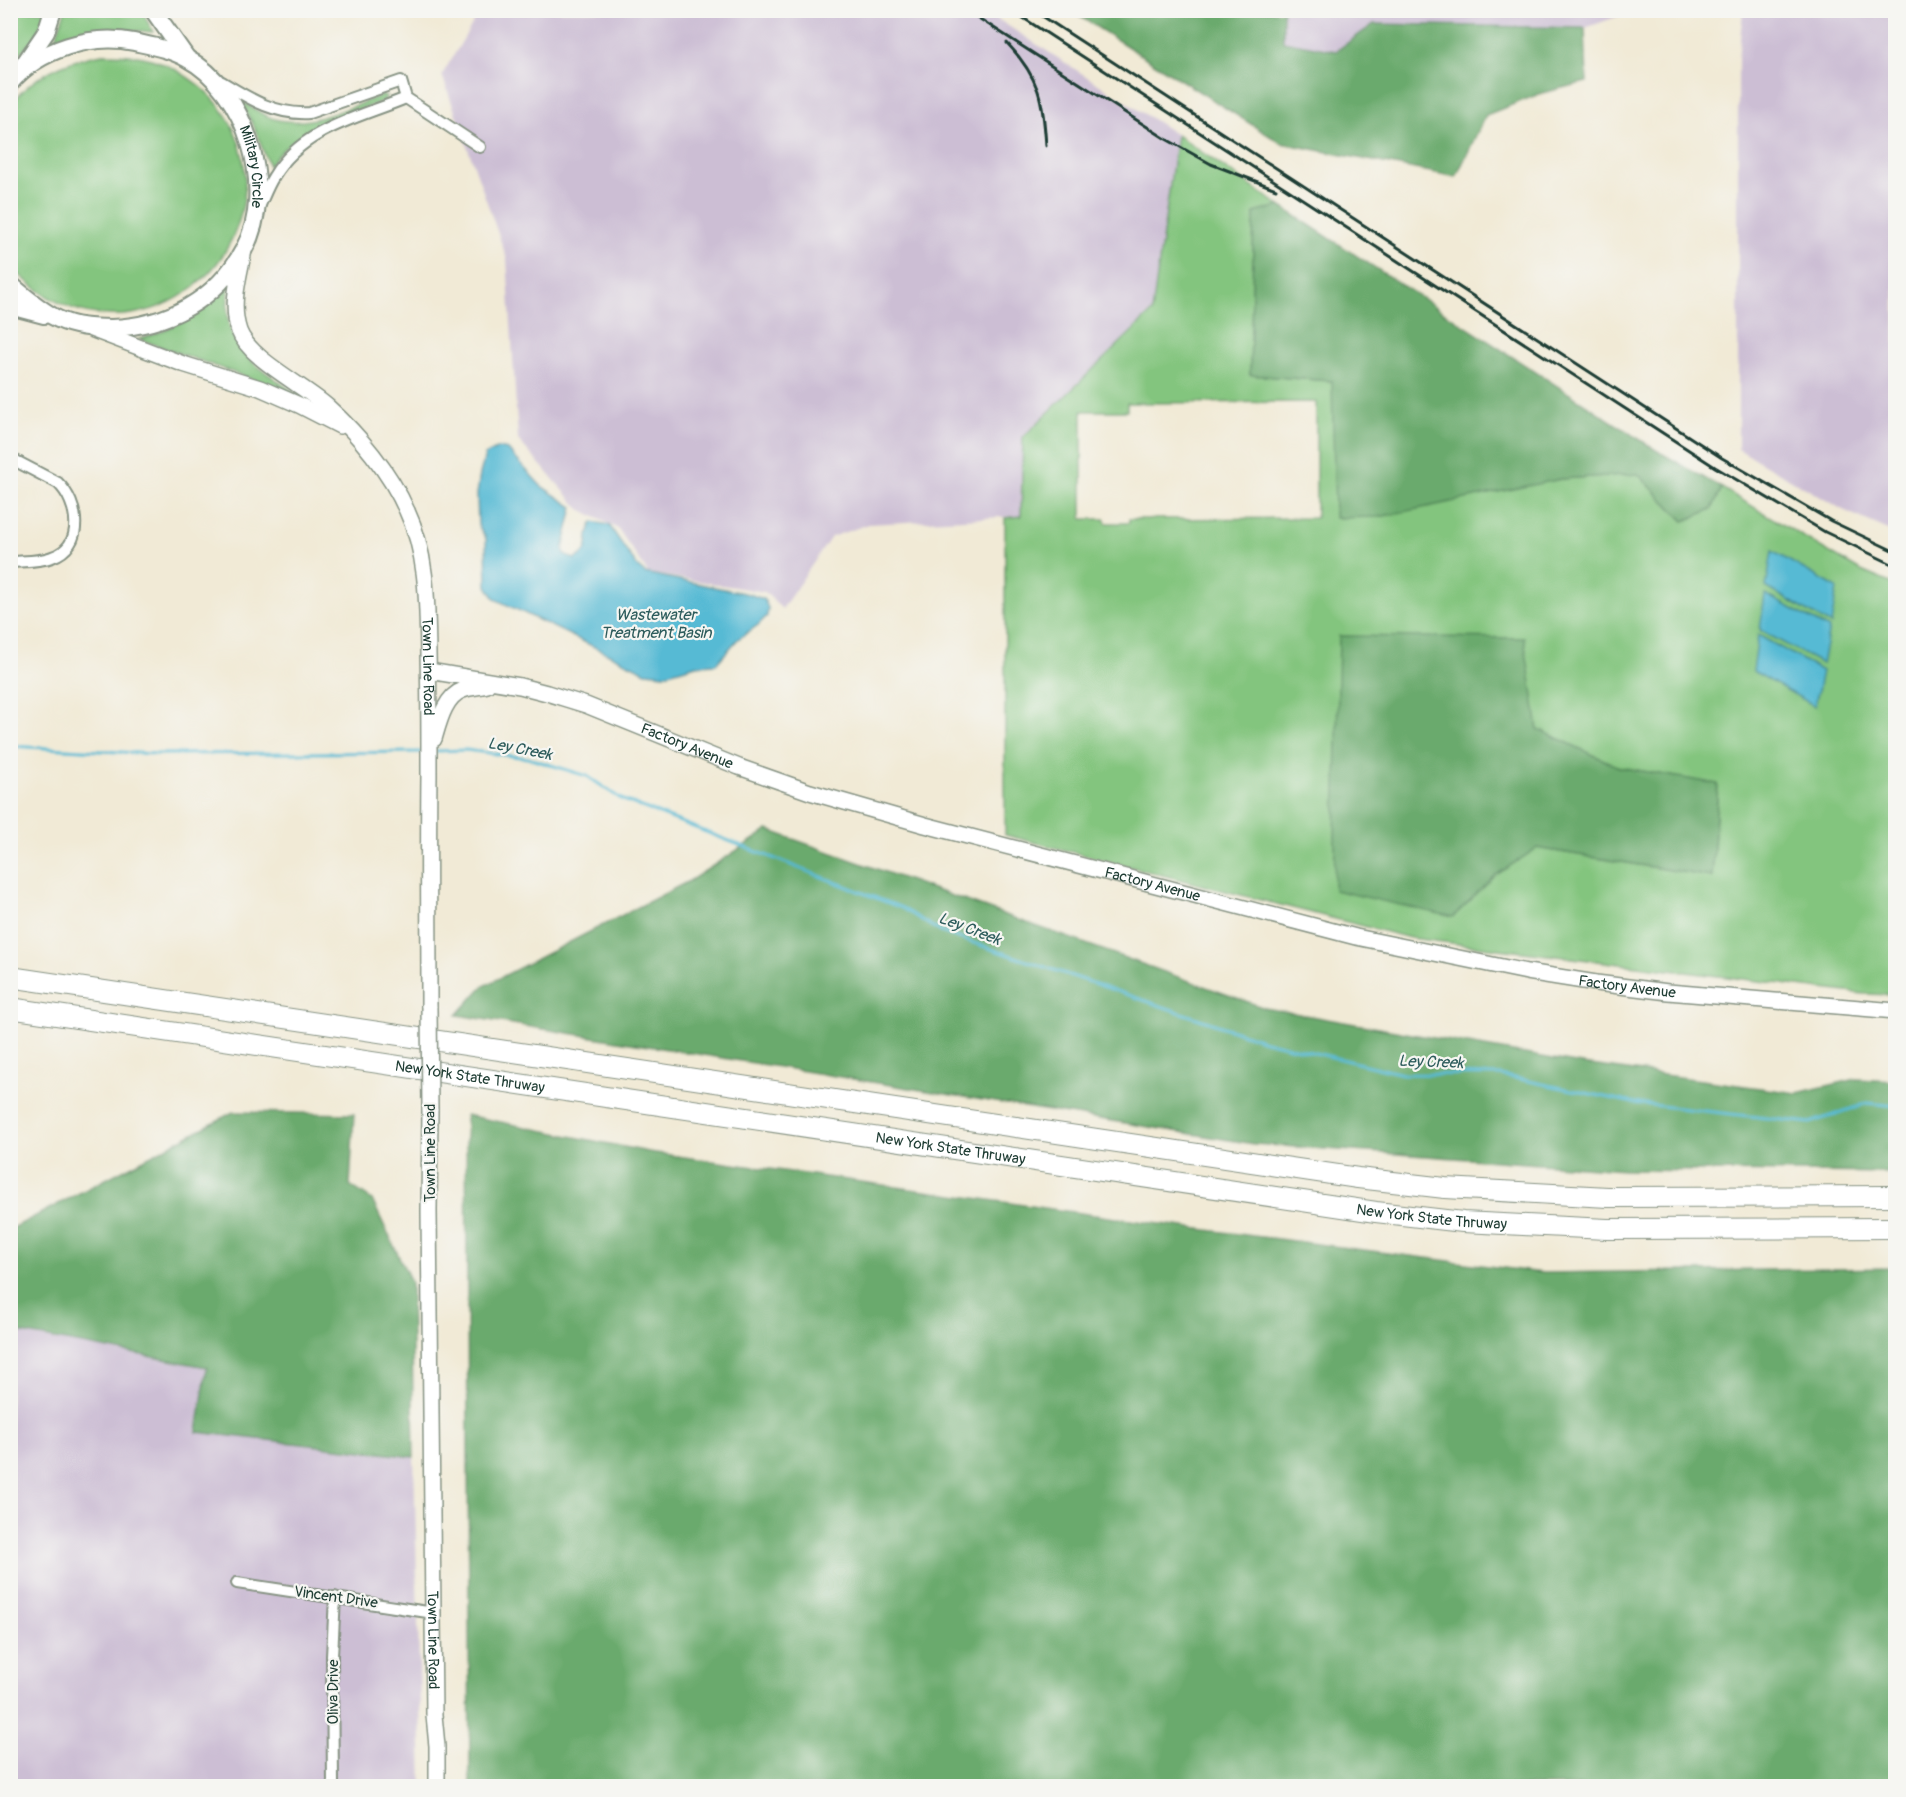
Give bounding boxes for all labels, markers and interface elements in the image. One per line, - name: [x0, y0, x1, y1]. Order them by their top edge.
- street label: Military Circle: [235, 123, 266, 209]
- water label: Wastewater Treatment Basin: [600, 605, 712, 643]
- street label: Town Line Road: [417, 617, 438, 716]
- street label: Factory Avenue: [638, 719, 736, 774]
- water label: Ley Creek: [486, 733, 555, 765]
- street label: Factory Avenue: [1103, 863, 1203, 906]
- water label: Ley Creek: [936, 908, 1005, 950]
- street label: Factory Avenue: [1577, 971, 1677, 1003]
- water label: Ley Creek: [1398, 1051, 1465, 1073]
- street label: New York State Thruway: [394, 1057, 547, 1098]
- street label: Town Line Road: [421, 1104, 440, 1202]
- street label: New York State Thruway: [874, 1128, 1027, 1170]
- street label: New York State Thruway: [1355, 1200, 1508, 1234]
- street label: Vincent Drive: [293, 1582, 380, 1613]
- street label: Town Line Road: [423, 1591, 443, 1689]
- street label: Oliva Drive: [324, 1659, 343, 1725]

